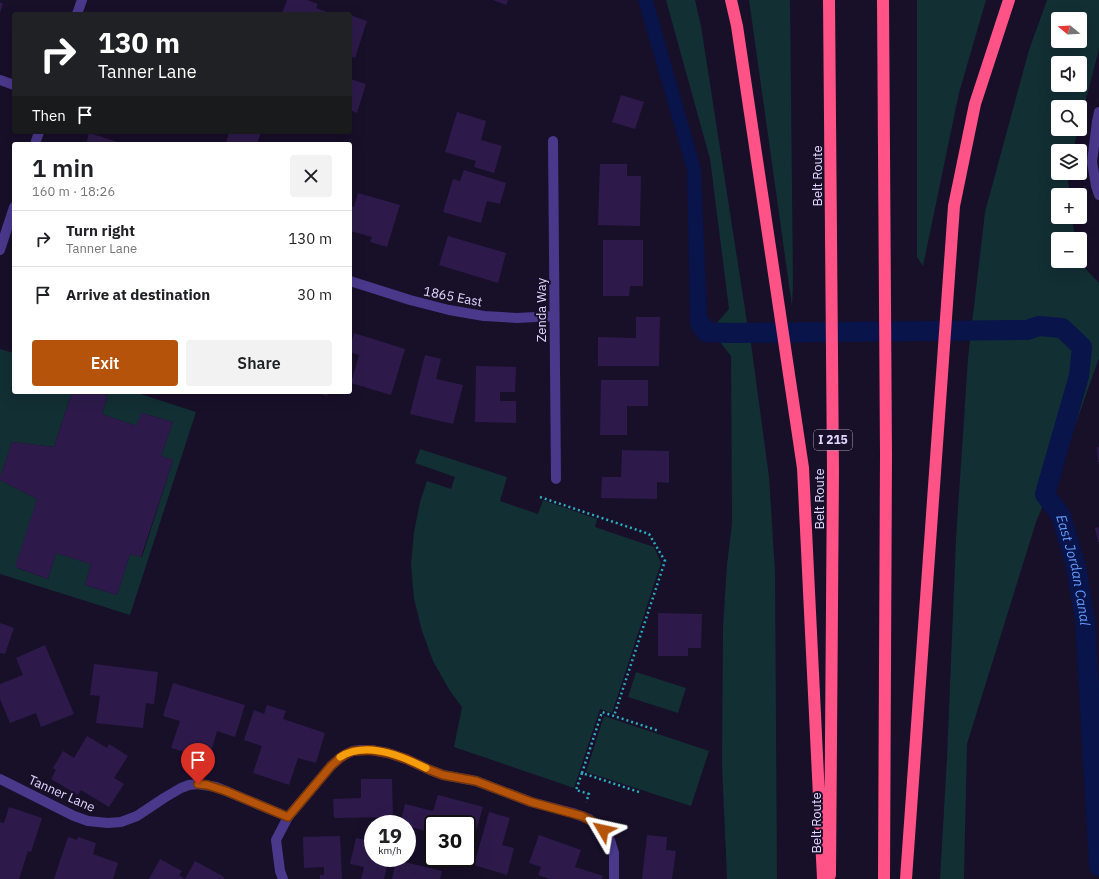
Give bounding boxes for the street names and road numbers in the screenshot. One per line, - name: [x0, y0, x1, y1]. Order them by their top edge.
- street label: Belt Route: [809, 145, 826, 207]
- street label: Zenda Way: [533, 277, 550, 342]
- street label: 1865 East: [422, 282, 484, 311]
- road number: I 215: [814, 430, 852, 450]
- street label: Belt Route: [811, 468, 828, 530]
- street label: Tanner Lane: [26, 771, 98, 816]
- street label: Belt Route: [808, 792, 825, 854]

